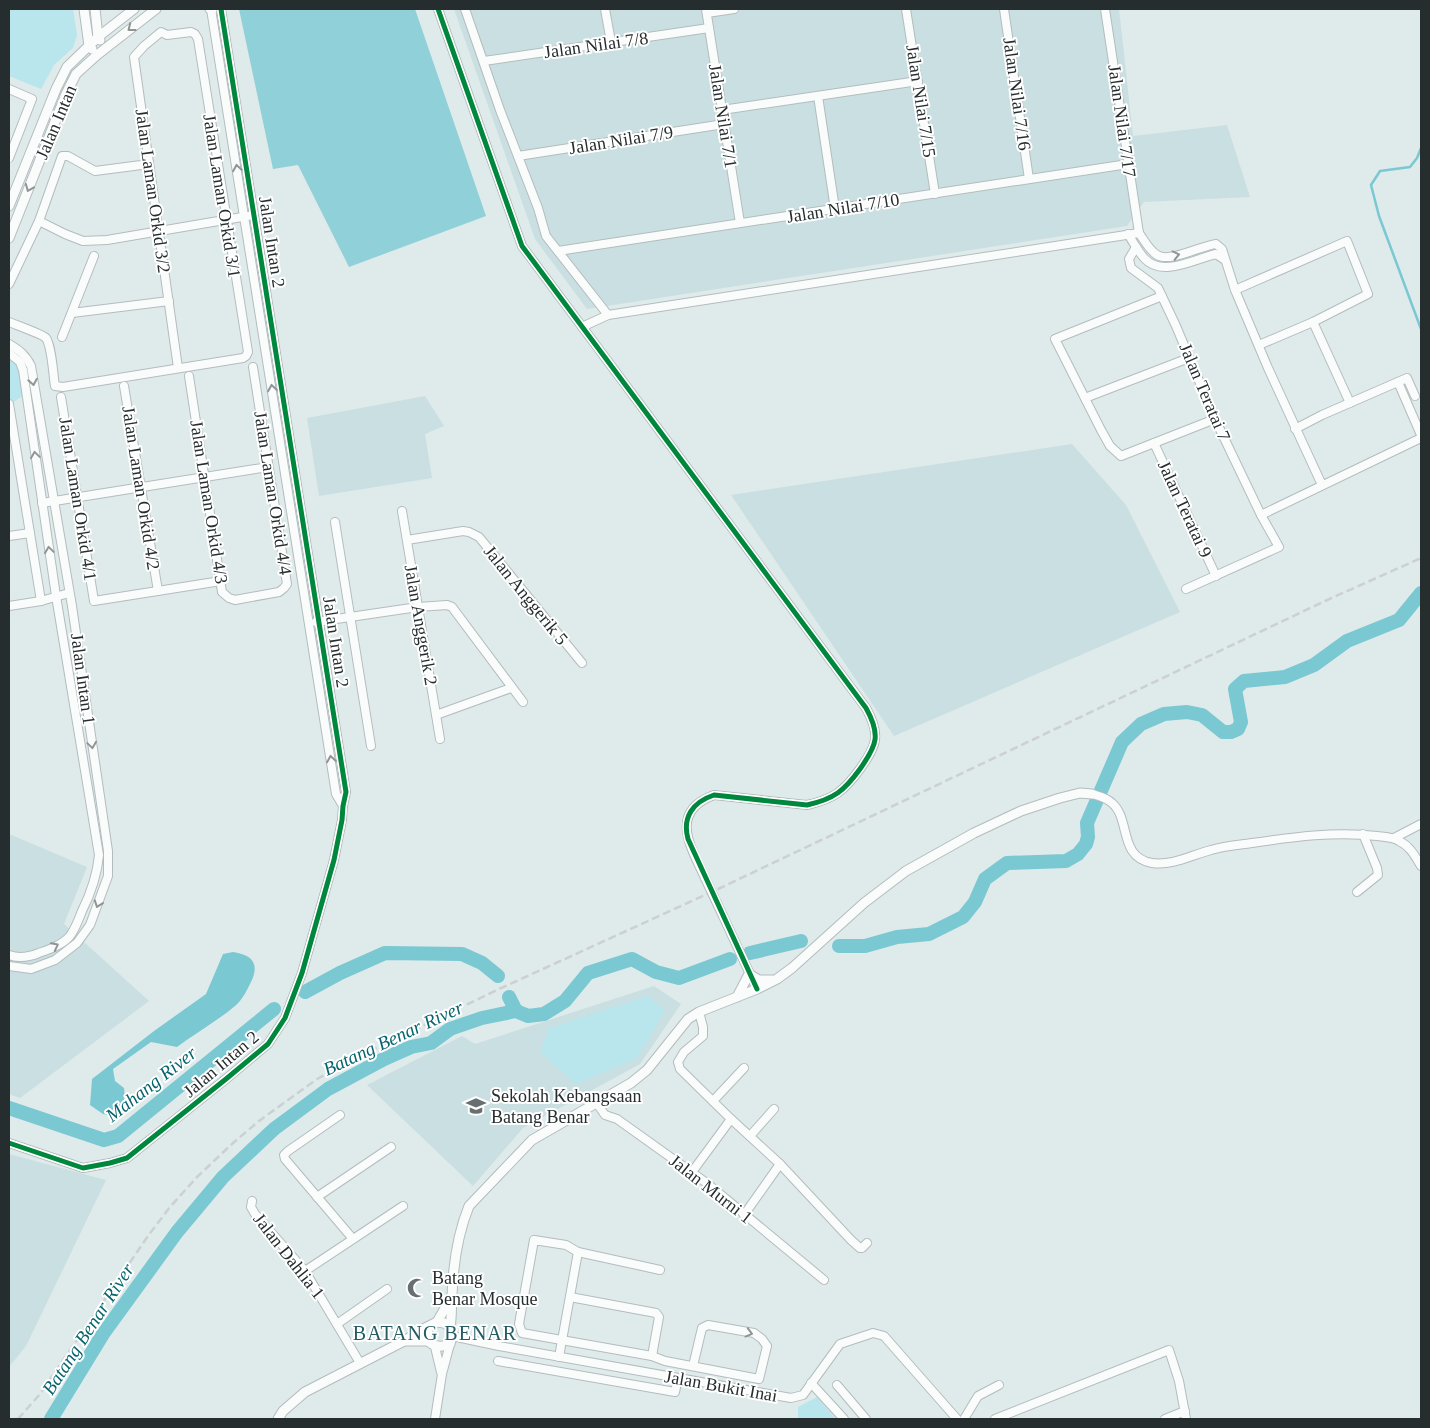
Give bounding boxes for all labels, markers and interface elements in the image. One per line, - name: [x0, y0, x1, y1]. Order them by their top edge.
- one-way arrow: [128, 23, 137, 31]
- street label: Jalan Nilai 7/8: [543, 28, 649, 62]
- street label: Jalan Nilai 7/16: [999, 36, 1035, 152]
- street label: Jalan Nilai 7/15: [902, 43, 940, 159]
- street label: Jalan Nilai 7/1: [705, 63, 741, 169]
- street label: Jalan Nilai 7/17: [1104, 63, 1140, 179]
- street label: Jalan Intan: [31, 82, 81, 162]
- street label: Jalan Laman Orkid 3/2: [132, 108, 174, 274]
- street label: Jalan Laman Orkid 3/1: [199, 113, 245, 279]
- street label: Jalan Nilai 7/9: [568, 122, 674, 158]
- one-way arrow: [233, 164, 243, 173]
- one-way arrow: [24, 183, 35, 192]
- street label: Jalan Nilai 7/10: [785, 189, 901, 227]
- street label: Jalan Intan 2: [255, 195, 289, 289]
- one-way arrow: [1172, 250, 1181, 261]
- street label: Jalan Teratai 7: [1175, 340, 1235, 444]
- one-way arrow: [28, 378, 38, 387]
- one-way arrow: [267, 383, 277, 392]
- street label: Jalan Laman Orkid 4/2: [118, 405, 164, 571]
- street label: Jalan Laman Orkid 4/4: [250, 410, 296, 576]
- street label: Jalan Laman Orkid 4/1: [55, 416, 101, 582]
- street label: Jalan Laman Orkid 4/3: [186, 419, 232, 585]
- one-way arrow: [31, 451, 41, 460]
- street label: Jalan Teratai 9: [1154, 457, 1216, 561]
- street label: Jalan Anggerik 5: [480, 541, 572, 649]
- one-way arrow: [44, 545, 55, 553]
- street label: Jalan Anggerik 2: [401, 563, 441, 687]
- street label: Jalan Intan 2: [319, 595, 353, 689]
- street label: Jalan Intan 1: [67, 632, 99, 726]
- one-way arrow: [87, 741, 97, 749]
- one-way arrow: [326, 755, 336, 764]
- one-way arrow: [94, 900, 104, 908]
- one-way arrow: [50, 942, 59, 952]
- water label: Batang Benar River: [320, 996, 467, 1080]
- street label: Jalan Intan 2: [179, 1027, 263, 1101]
- water label: Mahang River: [101, 1042, 201, 1127]
- place label: Sekolah Kebangsaan Batang Benar: [491, 1086, 641, 1127]
- school or university icon: Sekolah Kebangsaan Batang Benar: [465, 1095, 487, 1117]
- street label: Jalan Murni 1: [665, 1150, 757, 1228]
- street label: Jalan Dahlia 1: [249, 1209, 329, 1303]
- water label: Batang Benar River: [38, 1259, 139, 1398]
- place label: Batang Benar Mosque: [432, 1268, 537, 1309]
- mosque icon: Batang Benar Mosque: [406, 1277, 428, 1299]
- district label: BATANG BENAR: [353, 1322, 517, 1344]
- one-way arrow: [744, 1327, 753, 1338]
- street label: Jalan Bukit Inai: [663, 1366, 779, 1406]

